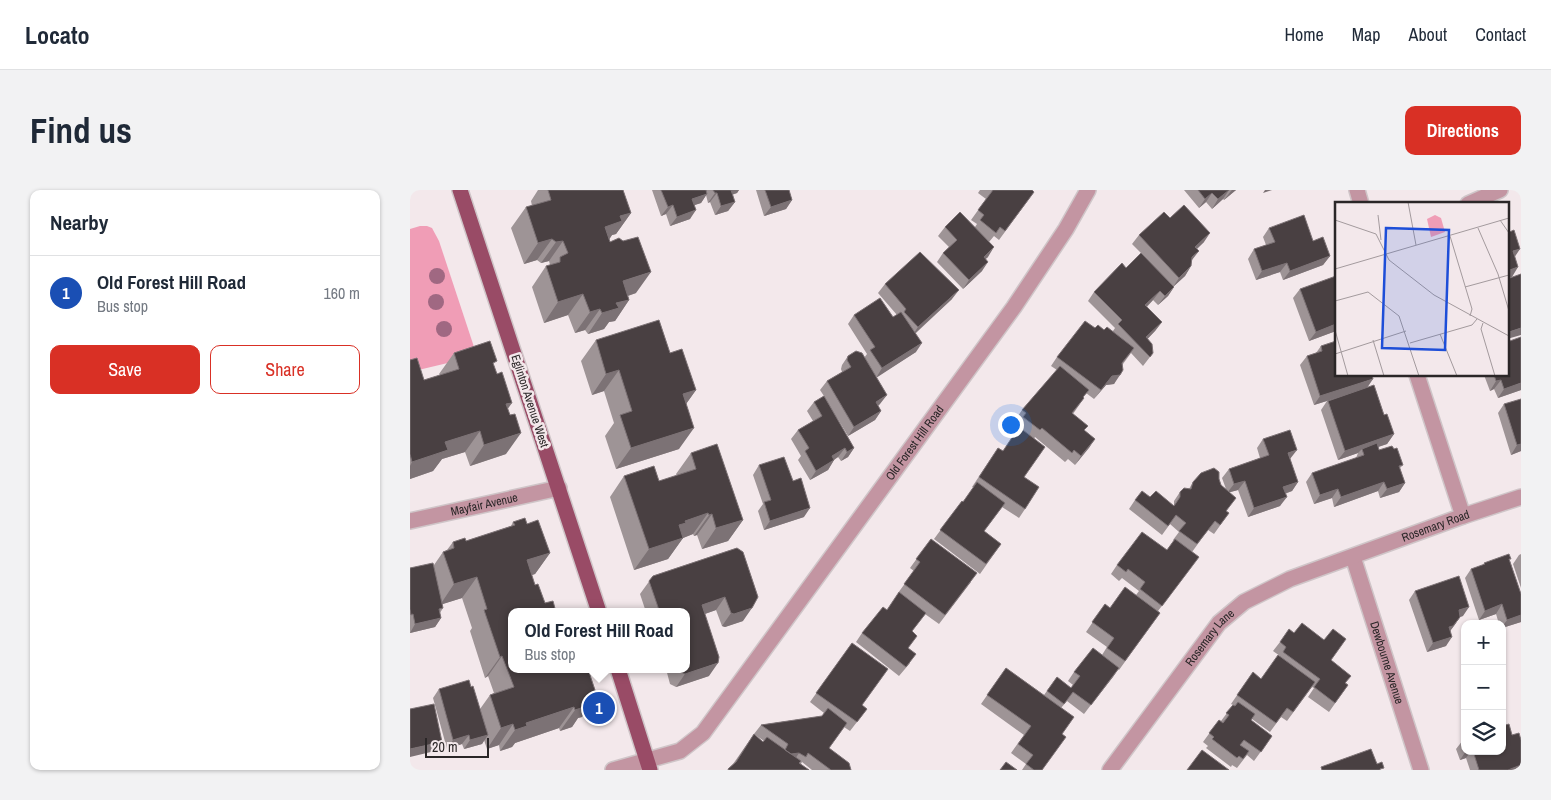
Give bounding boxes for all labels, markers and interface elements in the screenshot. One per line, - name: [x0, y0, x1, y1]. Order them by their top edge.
- text: Locato: [25, 19, 90, 51]
- text: Home: [1284, 22, 1324, 47]
- text: Map: [1352, 22, 1381, 47]
- text: About: [1409, 22, 1447, 47]
- text: Contact: [1475, 22, 1526, 47]
- button: Directions: [1405, 106, 1521, 155]
- text: Find us: [30, 107, 132, 154]
- inset map: [1335, 202, 1508, 376]
- text: Nearby: [50, 208, 108, 237]
- text: Old Forest Hill Road: [97, 269, 246, 295]
- text: 1: [62, 282, 70, 304]
- text: 160 m: [324, 282, 360, 304]
- text: Bus stop: [97, 295, 148, 317]
- button: Save: [50, 345, 200, 394]
- button: Share: [210, 345, 360, 394]
- street label: Eglinton Avenue West: [507, 353, 553, 450]
- street label: Old Forest Hill Road: [882, 402, 947, 484]
- your location: [998, 412, 1024, 438]
- street label: Mayfair Avenue: [449, 489, 519, 520]
- street label: Rosemary Road: [1399, 506, 1472, 546]
- street label: Rosemary Lane: [1182, 605, 1238, 669]
- popup: [508, 608, 690, 673]
- text: Old Forest Hill Road: [524, 617, 674, 643]
- street label: Dewbourne Avenue: [1366, 619, 1407, 706]
- map controls: [1461, 620, 1506, 755]
- button: +: [1461, 620, 1506, 665]
- text: Bus stop: [524, 643, 576, 665]
- button: −: [1461, 665, 1506, 710]
- pin: 1: [583, 689, 615, 727]
- button: layers: [1461, 710, 1506, 755]
- scale bar: [425, 735, 489, 758]
- text: 20 m: [432, 738, 458, 756]

